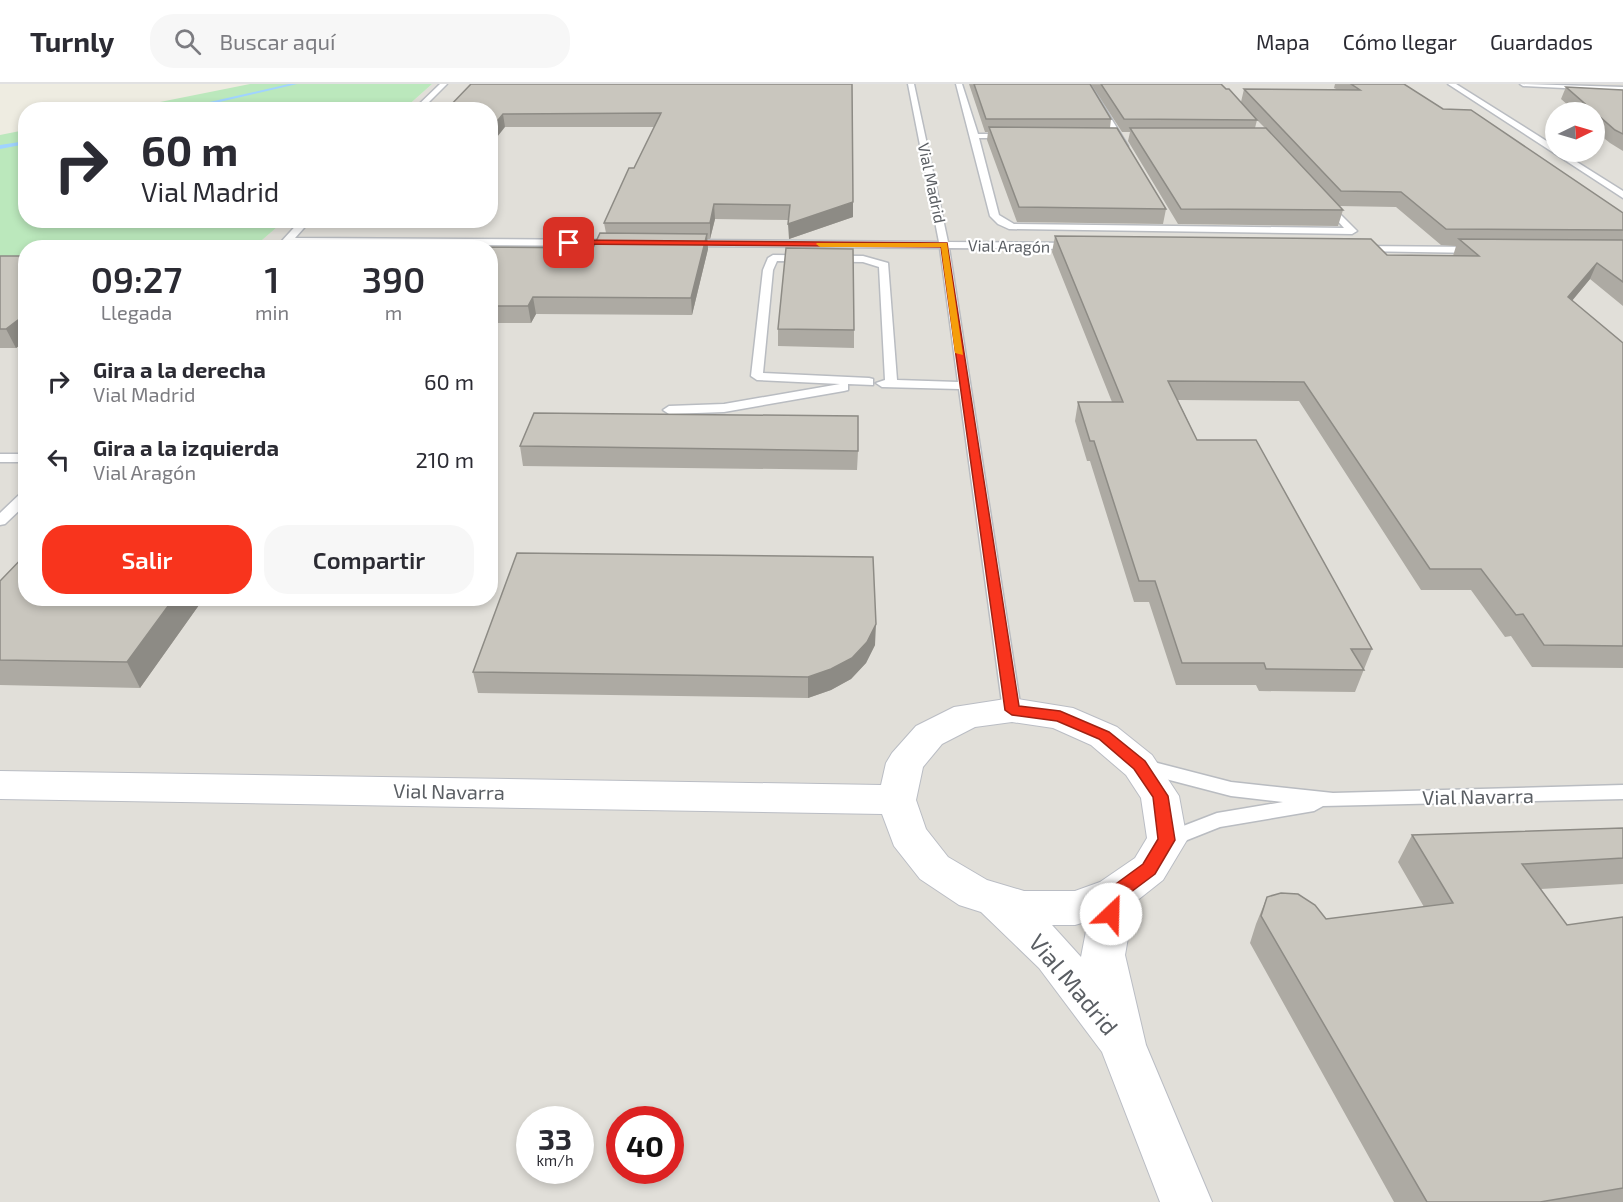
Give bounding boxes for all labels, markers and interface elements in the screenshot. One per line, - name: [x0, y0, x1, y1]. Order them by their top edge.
- search box: [150, 14, 570, 68]
- text: Turnly: [30, 24, 114, 58]
- icon: search: [171, 25, 204, 58]
- text: Buscar aquí: [219, 28, 335, 54]
- text: Mapa: [1256, 29, 1310, 54]
- text: Cómo llegar: [1343, 29, 1457, 54]
- text: Guardados: [1490, 29, 1593, 54]
- north arrow: [1545, 102, 1605, 162]
- map controls: [1545, 102, 1605, 162]
- text: 60 m: [141, 124, 238, 174]
- icon: right: [42, 126, 120, 204]
- street label: Vial Madrid: [915, 141, 950, 225]
- text: Vial Madrid: [141, 175, 279, 207]
- pin: [543, 217, 594, 268]
- icon: arrive: [552, 226, 585, 259]
- street label: Vial Aragón: [968, 235, 1050, 256]
- text: 09:27: [91, 257, 182, 300]
- text: 1: [264, 257, 280, 300]
- text: 390: [362, 257, 425, 300]
- text: Llegada: [101, 300, 172, 324]
- text: min: [255, 300, 289, 324]
- text: m: [385, 300, 402, 324]
- text: Gira a la derecha: [93, 356, 266, 382]
- icon: right: [42, 365, 75, 398]
- text: 60 m: [424, 368, 474, 394]
- text: Vial Madrid: [93, 382, 195, 406]
- text: Gira a la izquierda: [93, 434, 279, 460]
- icon: left: [42, 443, 75, 476]
- text: 210 m: [415, 446, 474, 472]
- text: Vial Aragón: [93, 460, 196, 484]
- button: Salir: [42, 525, 252, 594]
- button: Compartir: [264, 525, 474, 594]
- street label: Vial Navarra: [393, 778, 505, 804]
- street label: Vial Navarra: [1422, 783, 1534, 809]
- position arrow: [1079, 882, 1143, 946]
- street label: Vial Madrid: [1024, 928, 1125, 1040]
- speed limit sign: 40: [606, 1106, 684, 1184]
- text: 33: [538, 1120, 572, 1156]
- text: km/h: [536, 1151, 574, 1169]

